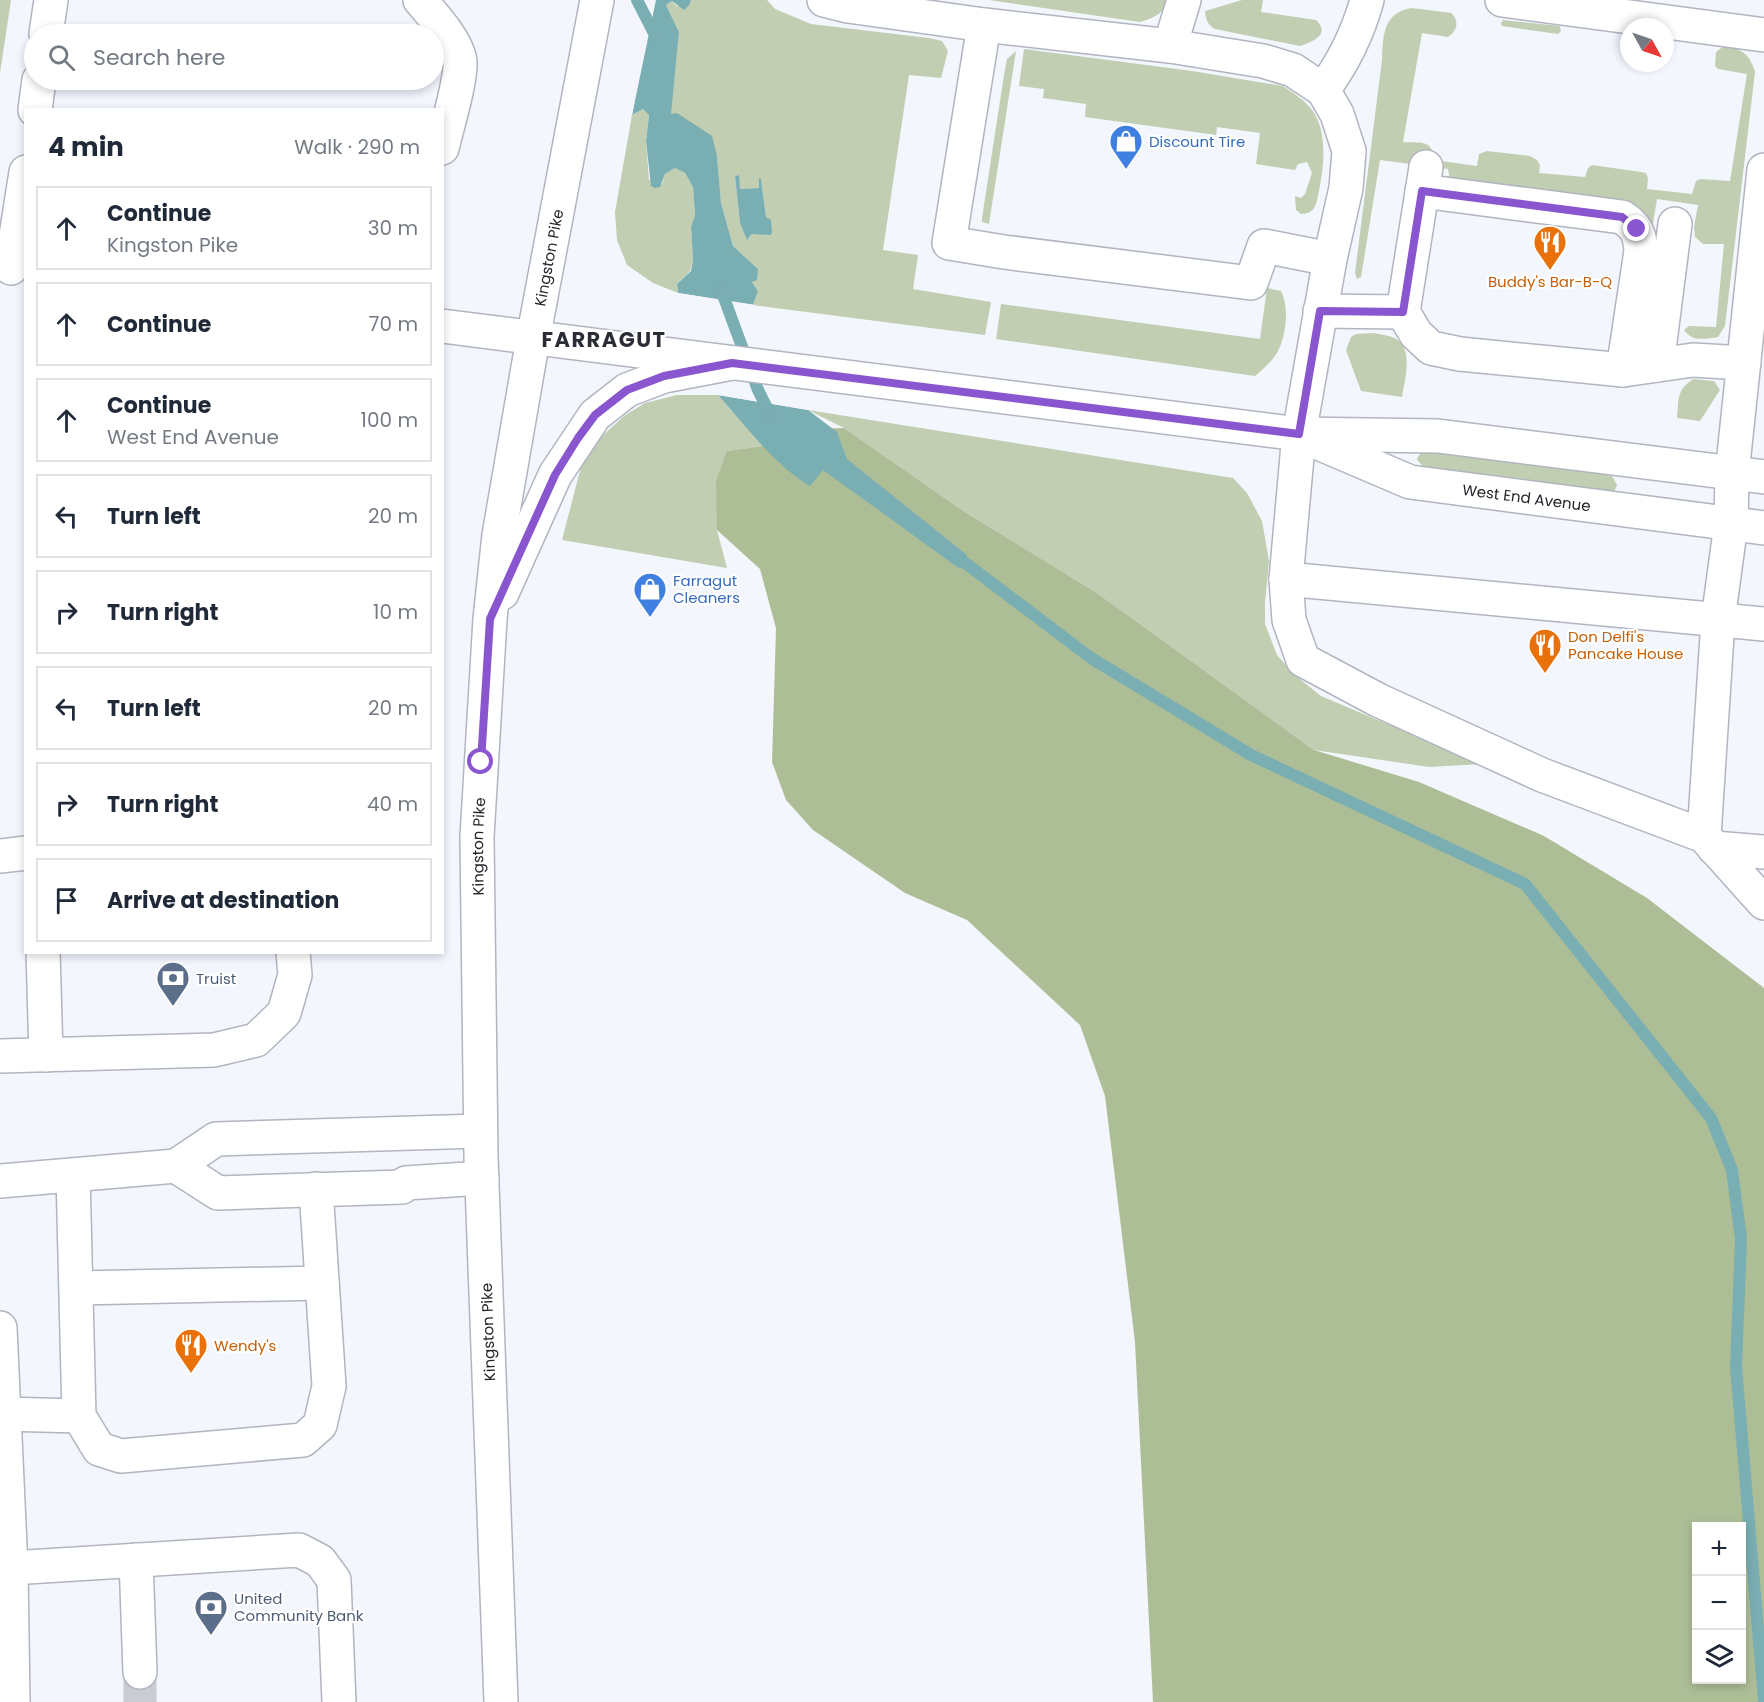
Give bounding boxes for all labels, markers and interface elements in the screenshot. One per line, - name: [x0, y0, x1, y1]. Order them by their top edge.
- north arrow: [1620, 18, 1674, 72]
- search box: [24, 24, 444, 90]
- icon: search: [45, 41, 78, 74]
- text: Search here: [93, 42, 226, 73]
- shop icon: Discount Tire: [1108, 123, 1144, 170]
- text: 4 min: [48, 129, 124, 165]
- place label: Discount Tire: [1149, 131, 1245, 152]
- text: Walk · 290 m: [294, 133, 420, 161]
- text: Continue: [107, 198, 211, 229]
- street label: Kingston Pike: [529, 207, 568, 308]
- icon: ahead: [50, 212, 83, 245]
- text: 30 m: [368, 214, 418, 242]
- route end: [1623, 215, 1649, 241]
- restaurant icon: Buddy's Bar-B-Q: [1532, 224, 1568, 271]
- text: Kingston Pike: [107, 231, 238, 259]
- place label: Buddy's Bar-B-Q: [1488, 271, 1612, 292]
- icon: ahead: [50, 308, 83, 341]
- text: Continue: [107, 309, 211, 340]
- text: 70 m: [369, 310, 418, 338]
- district label: FARRAGUT: [541, 325, 667, 354]
- text: Continue: [107, 390, 211, 421]
- icon: ahead: [50, 404, 83, 437]
- text: 100 m: [361, 406, 418, 434]
- text: West End Avenue: [107, 423, 279, 451]
- street label: West End Avenue: [1461, 478, 1592, 516]
- icon: left: [50, 500, 83, 533]
- text: Turn left: [107, 501, 201, 532]
- text: 20 m: [368, 502, 418, 530]
- place label: Farragut Cleaners: [673, 570, 740, 608]
- shop icon: Farragut Cleaners: [632, 571, 668, 618]
- icon: right: [50, 596, 83, 629]
- text: Turn right: [107, 597, 218, 628]
- text: 10 m: [373, 598, 418, 626]
- place label: Don Delfi's Pancake House: [1568, 626, 1683, 664]
- restaurant icon: Don Delfi's Pancake House: [1527, 627, 1563, 674]
- icon: left: [50, 692, 83, 725]
- text: Turn left: [107, 693, 201, 724]
- text: 20 m: [368, 694, 418, 722]
- route start: [467, 748, 493, 774]
- icon: right: [50, 788, 83, 821]
- text: Turn right: [107, 789, 218, 820]
- text: 40 m: [367, 790, 418, 818]
- street label: Kingston Pike: [466, 797, 490, 896]
- icon: arrive: [50, 884, 83, 917]
- text: Arrive at destination: [107, 885, 339, 916]
- bank icon: Truist: [155, 960, 191, 1007]
- place label: Truist: [196, 968, 236, 989]
- street label: Kingston Pike: [476, 1283, 500, 1381]
- restaurant icon: Wendy's: [173, 1327, 209, 1374]
- place label: Wendy's: [214, 1335, 277, 1356]
- map controls: [1692, 1522, 1746, 1684]
- button: +: [1692, 1522, 1746, 1576]
- button: −: [1692, 1576, 1746, 1630]
- place label: United Community Bank: [234, 1588, 364, 1626]
- bank icon: United Community Bank: [193, 1589, 229, 1636]
- button: layers: [1692, 1630, 1746, 1684]

